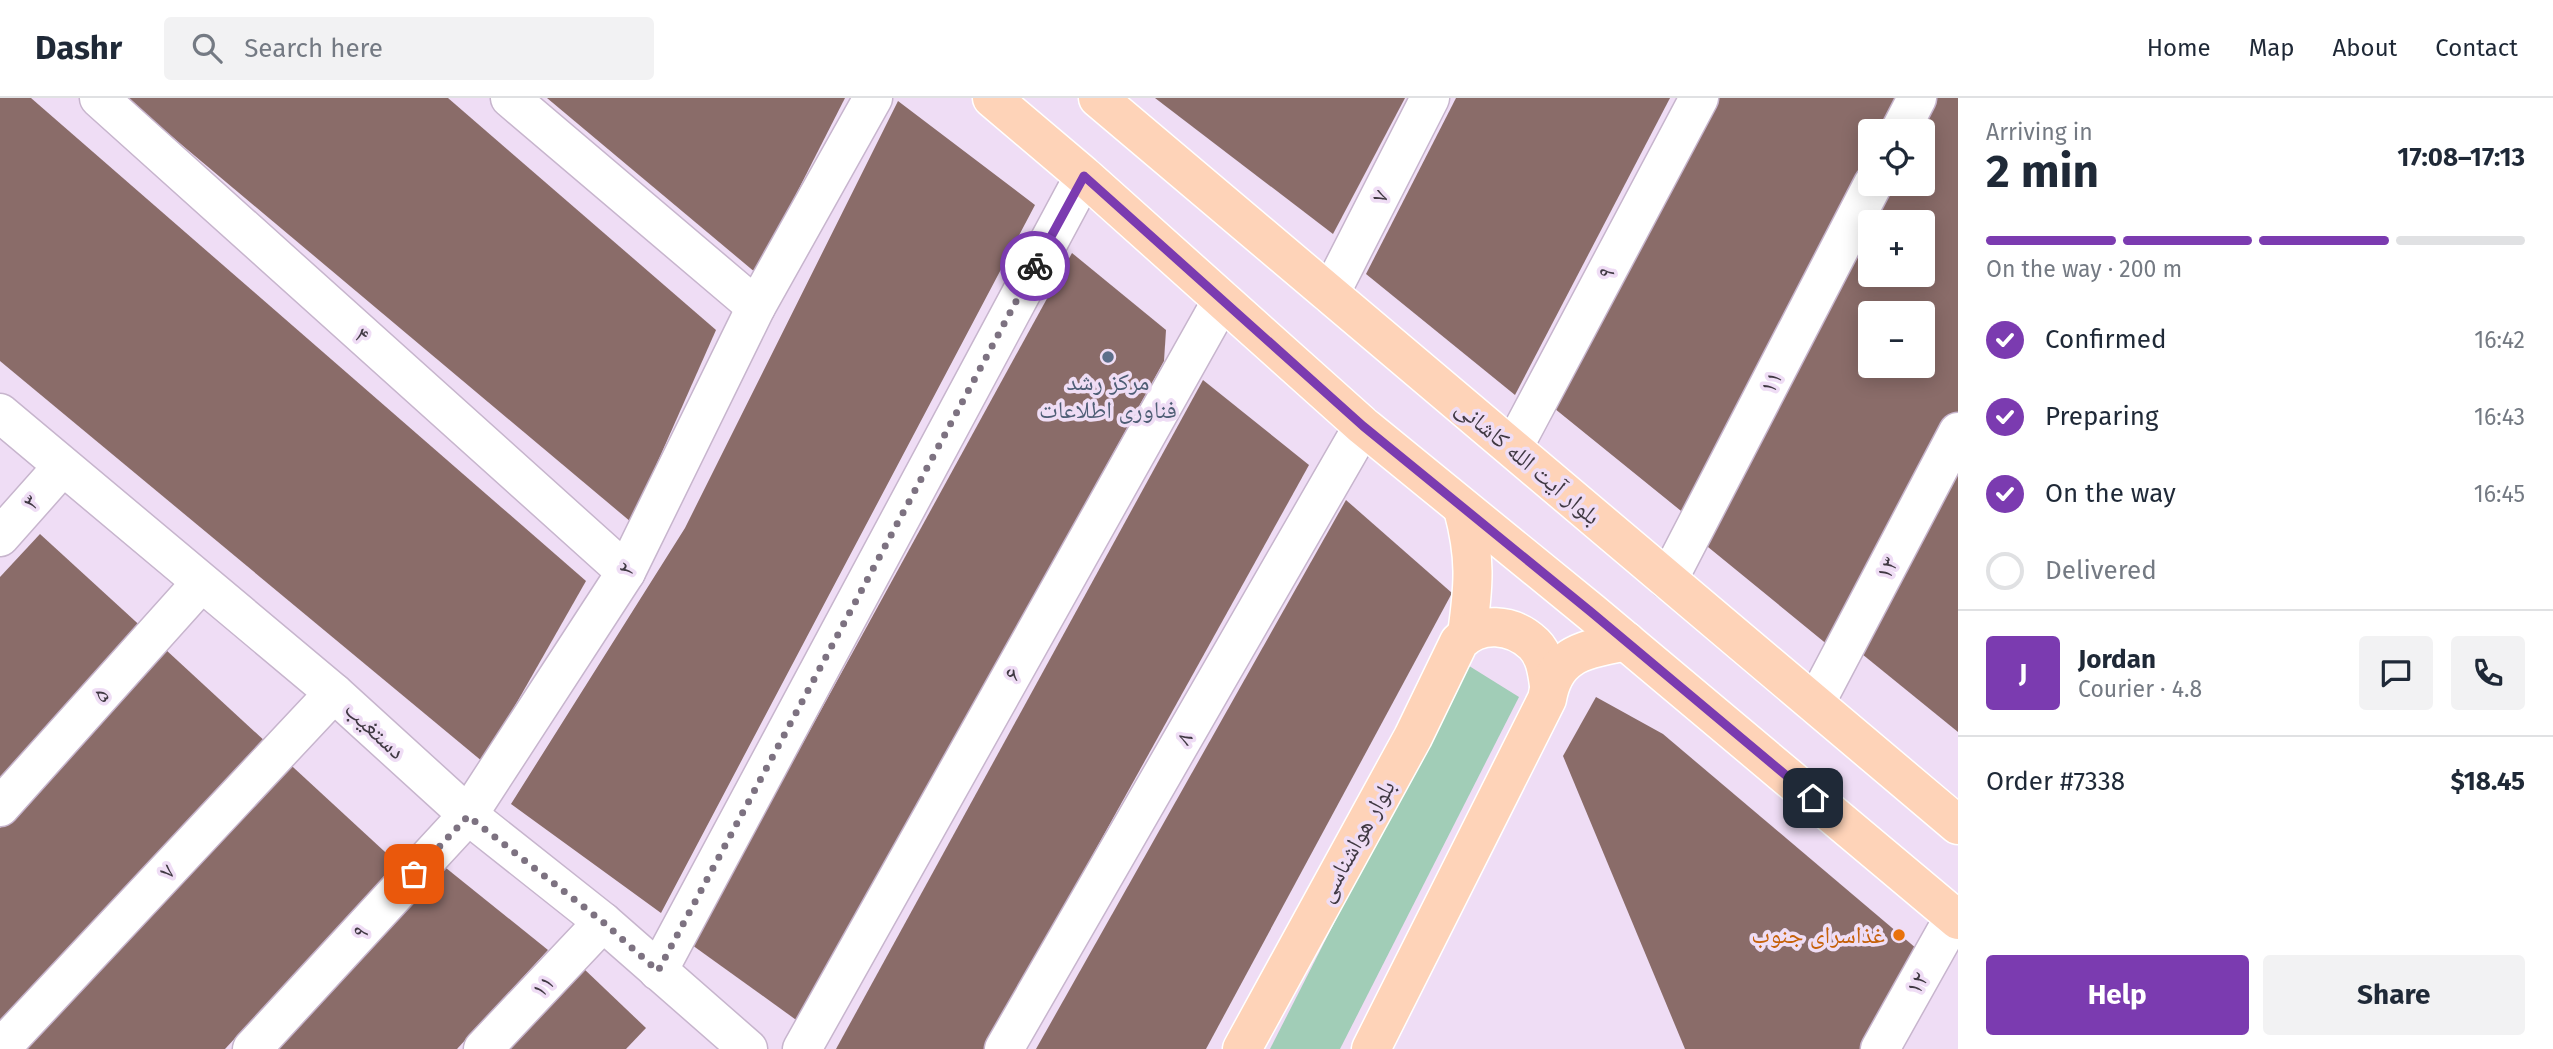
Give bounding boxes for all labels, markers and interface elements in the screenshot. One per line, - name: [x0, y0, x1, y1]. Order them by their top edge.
- search box: [164, 17, 654, 80]
- text: Dashr: [35, 28, 122, 68]
- icon: search: [188, 29, 226, 67]
- text: Search here: [244, 33, 383, 64]
- text: Home: [2147, 34, 2211, 62]
- text: Map: [2249, 34, 2295, 62]
- text: About: [2333, 34, 2397, 62]
- text: Contact: [2435, 34, 2518, 62]
- text: Arriving in: [1986, 118, 2093, 146]
- map controls: [1858, 119, 1935, 378]
- button: locate: [1858, 119, 1935, 196]
- text: 17:08–17:13: [2397, 142, 2525, 173]
- text: 2 min: [1986, 144, 2099, 199]
- street label: ۷: [1365, 185, 1395, 207]
- button: +: [1858, 210, 1935, 287]
- courier: [1000, 231, 1070, 301]
- icon: bike: [1016, 247, 1054, 285]
- text: On the way · 200 m: [1986, 255, 2182, 283]
- street label: ۹: [1591, 262, 1621, 284]
- button: −: [1858, 301, 1935, 378]
- street label: ۴: [349, 321, 375, 349]
- icon: check: [1986, 321, 2024, 359]
- text: Confirmed: [2045, 324, 2166, 355]
- text: 16:42: [2474, 326, 2525, 354]
- marker: مرکز رشد فناوری اطلاعات: [1100, 349, 1116, 365]
- street label: ۱۱: [1754, 366, 1788, 398]
- place label: مرکز رشد فناوری اطلاعات: [1039, 368, 1177, 424]
- street label: بلوار آیت الله کاشانی: [1450, 393, 1606, 531]
- icon: check: [1986, 398, 2024, 436]
- text: Preparing: [2045, 401, 2158, 432]
- text: 16:43: [2474, 403, 2525, 431]
- icon: check: [1986, 475, 2024, 513]
- text: On the way: [2045, 478, 2176, 509]
- text: 16:45: [2474, 480, 2525, 508]
- street label: ۳: [17, 489, 45, 515]
- street label: ۱۳: [1870, 552, 1904, 584]
- text: Delivered: [2045, 555, 2157, 586]
- street label: ۲: [611, 557, 641, 581]
- button: chat: [2359, 636, 2433, 710]
- button: phone: [2451, 636, 2525, 710]
- text: Jordan: [2078, 644, 2156, 675]
- text: J: [2019, 658, 2027, 689]
- street label: ۶: [997, 662, 1027, 686]
- text: Courier · 4.8: [2078, 675, 2202, 703]
- street label: ۵: [87, 682, 115, 708]
- street label: دستغیب: [339, 695, 411, 765]
- street label: ۸: [1169, 726, 1199, 750]
- text: Order #7338: [1986, 766, 2125, 797]
- text: $18.45: [2450, 766, 2525, 797]
- pin: [1783, 768, 1843, 828]
- street label: بلوار هواشناسی: [1311, 775, 1401, 907]
- icon: home: [1794, 779, 1832, 817]
- pin: [384, 844, 444, 904]
- icon: bag: [395, 855, 433, 893]
- street label: ۷: [153, 857, 181, 884]
- street label: ۹: [346, 919, 374, 945]
- place label: غذاسرای جنوب: [1751, 921, 1885, 949]
- marker: غذاسرای جنوب: [1891, 927, 1907, 943]
- button: Help: [1986, 955, 2249, 1035]
- button: Share: [2263, 955, 2525, 1035]
- street label: ۱۲: [1900, 967, 1934, 999]
- street label: ۱۱: [525, 969, 561, 1003]

